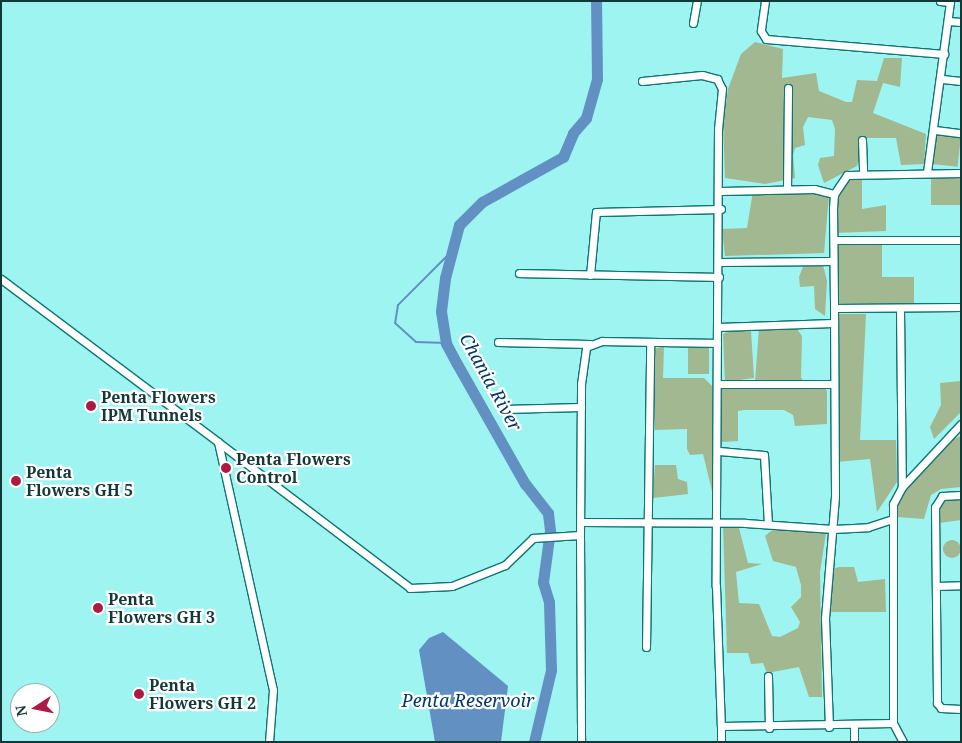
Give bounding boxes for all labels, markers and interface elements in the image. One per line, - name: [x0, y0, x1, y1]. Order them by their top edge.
- water label: Chania River: [455, 329, 527, 435]
- place label: Penta Flowers IPM Tunnels: [101, 387, 216, 425]
- marker: Penta Flowers IPM Tunnels: [85, 400, 97, 412]
- place label: Penta Flowers Control: [236, 449, 351, 487]
- place label: Penta Flowers GH 5: [26, 462, 133, 500]
- marker: Penta Flowers Control: [220, 462, 232, 474]
- marker: Penta Flowers GH 5: [10, 475, 22, 487]
- place label: Penta Flowers GH 3: [108, 589, 215, 627]
- marker: Penta Flowers GH 3: [92, 602, 104, 614]
- place label: Penta Flowers GH 2: [149, 675, 256, 713]
- north arrow: [10, 683, 60, 733]
- marker: Penta Flowers GH 2: [133, 688, 145, 700]
- water label: Penta Reservoir: [402, 689, 534, 711]
- text: N: [10, 704, 31, 718]

